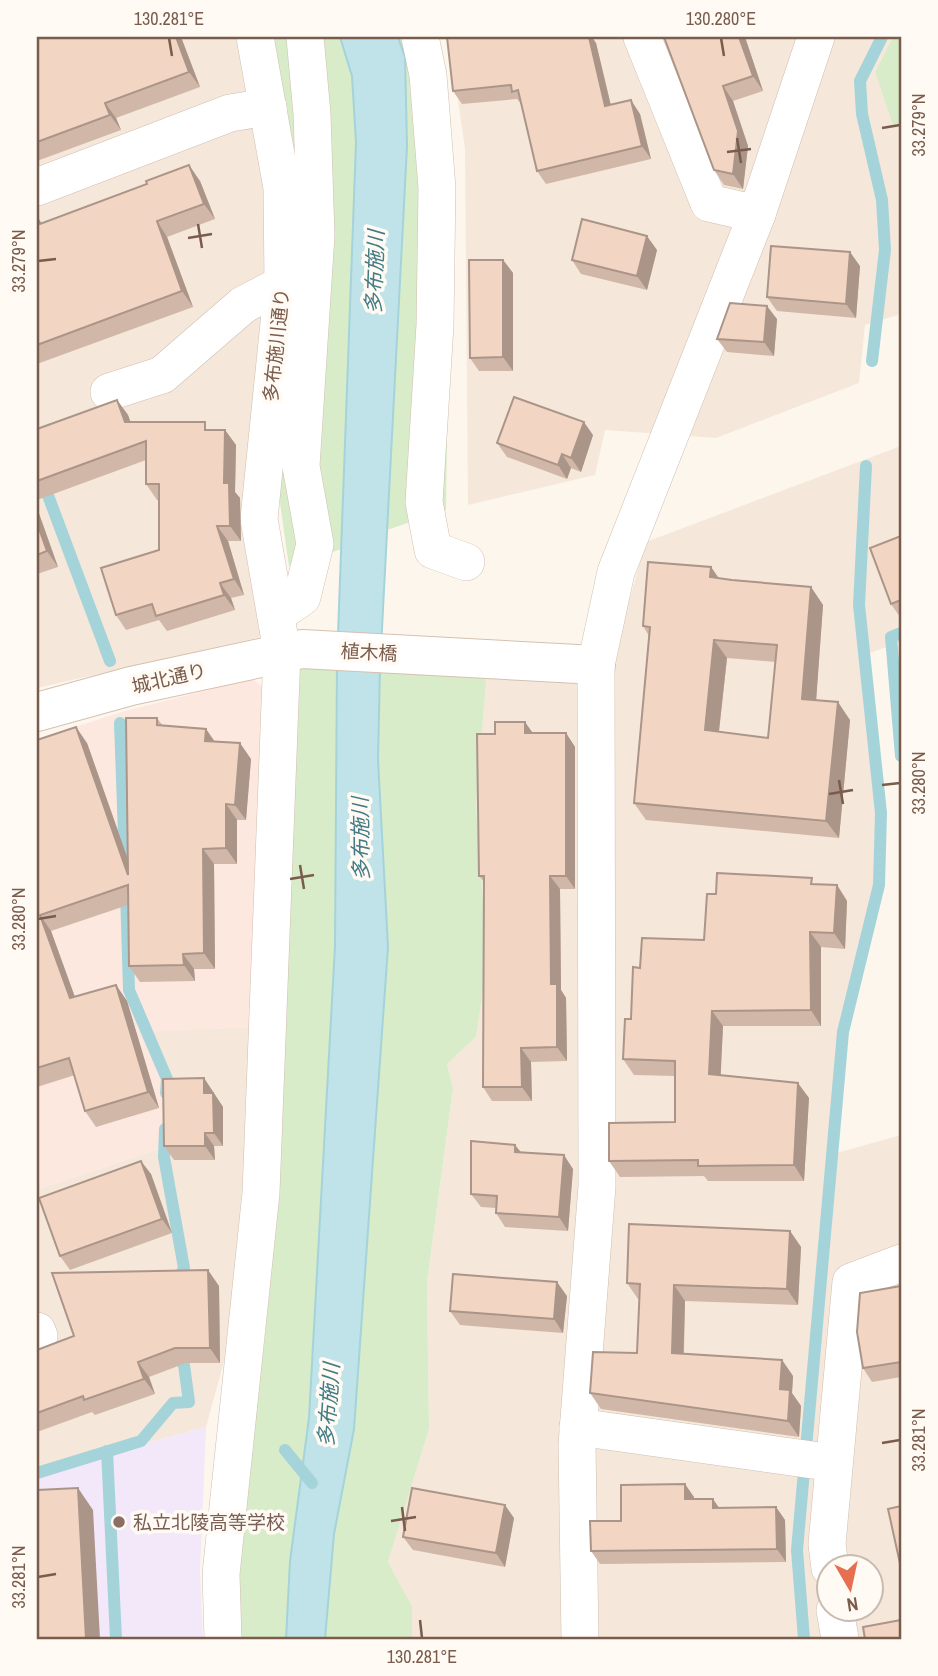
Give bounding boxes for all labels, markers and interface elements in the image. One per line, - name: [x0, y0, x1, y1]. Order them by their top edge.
- text: 130.281°E: [134, 6, 204, 31]
- text: 130.280°E: [686, 6, 756, 31]
- text: 33.279°N: [906, 94, 931, 157]
- water label: 多布施川: [359, 228, 391, 314]
- text: 33.279°N: [6, 230, 31, 293]
- street label: 多布施川通り: [257, 287, 295, 403]
- street label: 植木橋: [340, 638, 398, 666]
- street label: 城北通り: [129, 657, 209, 699]
- text: 33.280°N: [906, 752, 931, 815]
- water label: 多布施川: [345, 795, 376, 881]
- text: 33.280°N: [6, 888, 31, 951]
- water label: 多布施川: [311, 1360, 346, 1448]
- text: 33.281°N: [906, 1409, 931, 1472]
- place label: 私立北陵高等学校: [133, 1509, 285, 1535]
- marker: 私立北陵高等学校: [111, 1514, 127, 1530]
- text: 33.281°N: [6, 1546, 31, 1609]
- north arrow: [816, 1554, 886, 1624]
- text: N: [845, 1591, 860, 1619]
- text: 130.281°E: [387, 1644, 457, 1669]

